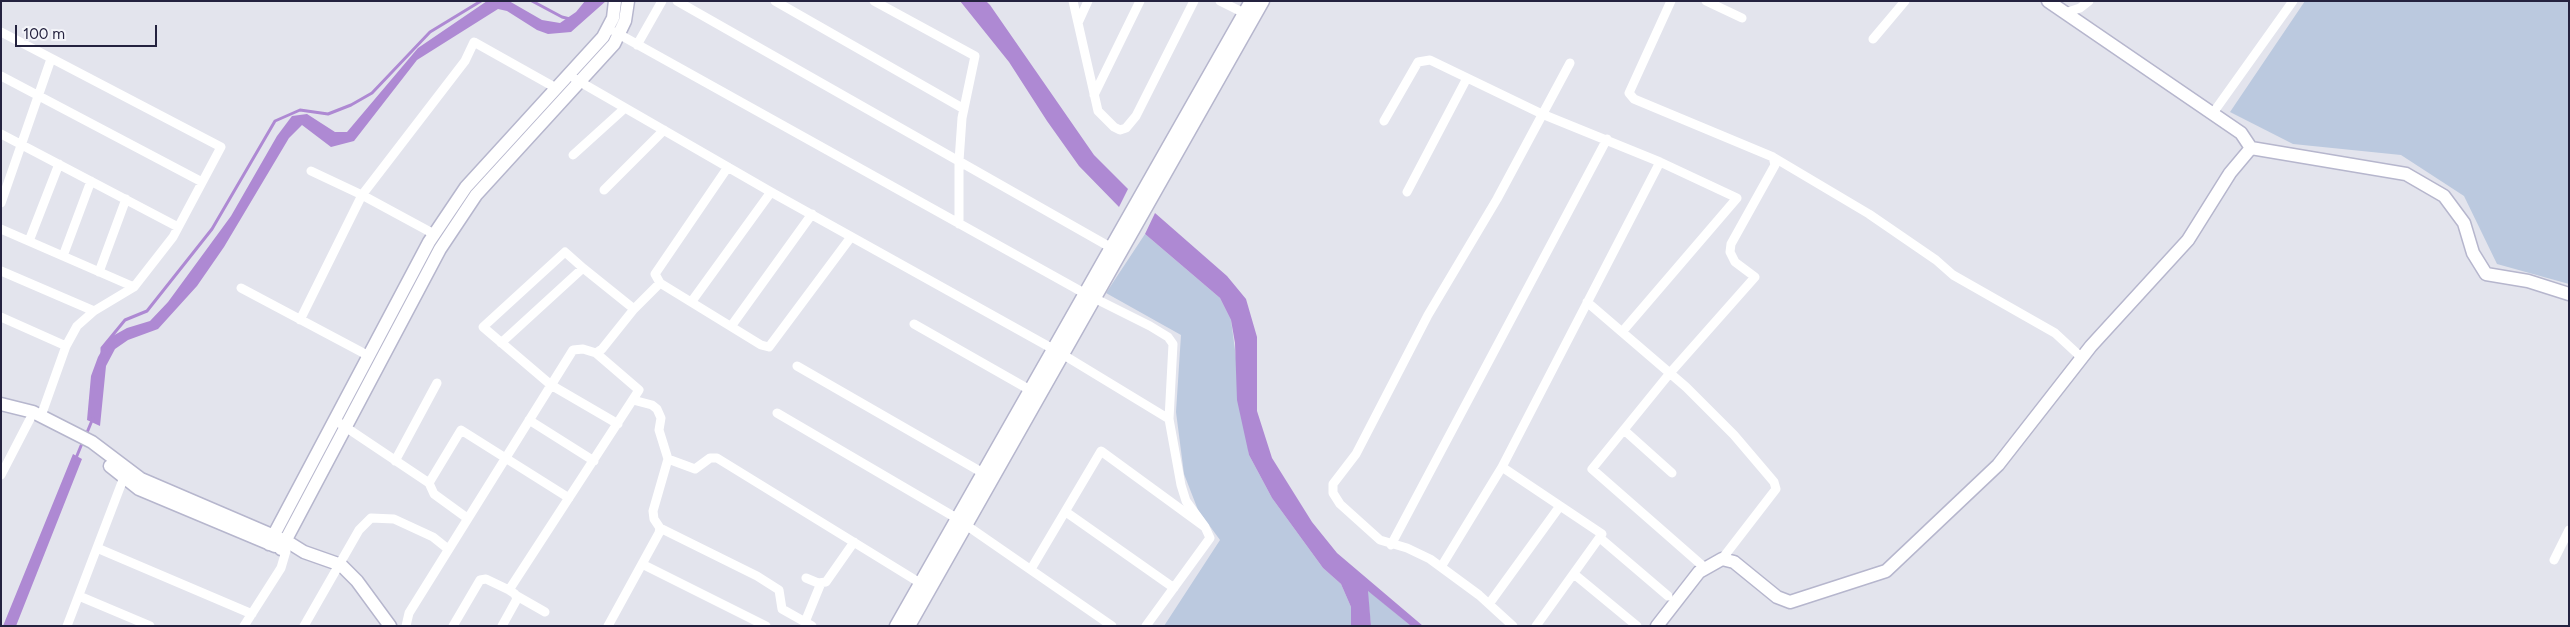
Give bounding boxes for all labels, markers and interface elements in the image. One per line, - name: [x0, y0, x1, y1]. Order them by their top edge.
- scale bar: [18, 15, 160, 47]
- text: 100 m: [23, 25, 65, 43]

